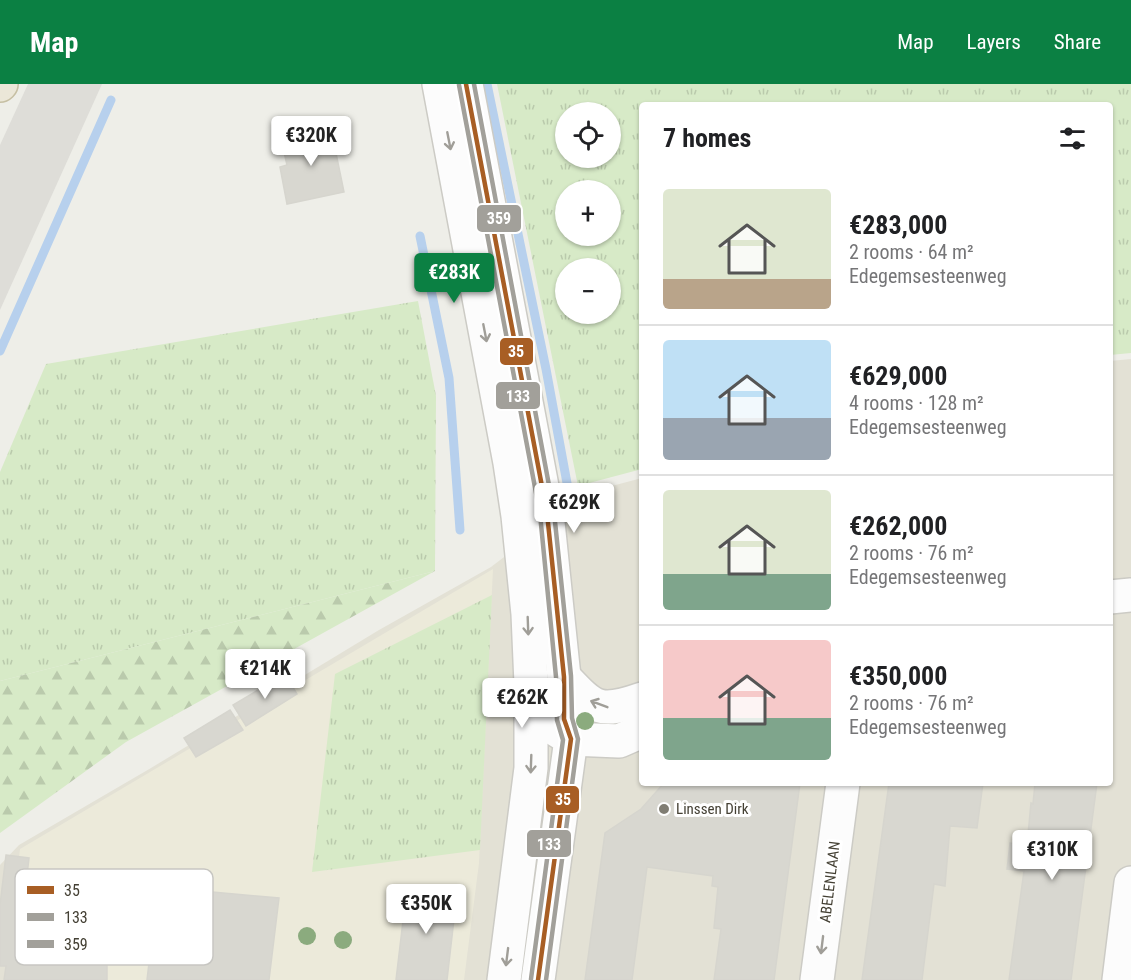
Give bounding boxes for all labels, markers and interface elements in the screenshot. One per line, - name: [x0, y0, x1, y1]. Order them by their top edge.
- text: Map: [30, 26, 78, 59]
- text: Map: [897, 30, 934, 54]
- text: Layers: [967, 30, 1021, 54]
- text: Share: [1054, 30, 1101, 54]
- map controls: [555, 102, 621, 324]
- button: locate: [555, 102, 621, 168]
- pin: €320K: [269, 116, 353, 167]
- icon: filters: [1056, 122, 1089, 155]
- text: €320K: [285, 123, 337, 147]
- text: 7 homes: [663, 123, 751, 153]
- one-way arrow: [444, 131, 455, 151]
- button: +: [555, 180, 621, 246]
- line badge: 359: [476, 204, 522, 233]
- text: 359: [487, 209, 511, 228]
- text: €283,000: [849, 210, 947, 240]
- icon: home: [711, 213, 783, 285]
- text: 2 rooms · 64 m²: [849, 240, 974, 264]
- pin: €283K: [412, 253, 496, 304]
- button: −: [555, 258, 621, 324]
- text: €283K: [428, 260, 480, 284]
- text: Edegemsesteenweg: [849, 264, 1007, 288]
- one-way arrow: [480, 323, 491, 342]
- line badge: 35: [499, 337, 534, 366]
- text: 35: [508, 342, 524, 361]
- text: €629,000: [849, 361, 947, 391]
- icon: home: [711, 364, 783, 436]
- line badge: 133: [495, 381, 541, 410]
- text: 133: [506, 387, 530, 406]
- text: 4 rooms · 128 m²: [849, 391, 984, 415]
- text: Edegemsesteenweg: [849, 415, 1007, 439]
- pin: €629K: [532, 483, 616, 534]
- text: €629K: [548, 490, 600, 514]
- text: €262,000: [849, 511, 947, 541]
- icon: home: [711, 514, 783, 586]
- text: 2 rooms · 76 m²: [849, 541, 974, 565]
- text: Edegemsesteenweg: [849, 565, 1007, 589]
- one-way arrow: [523, 615, 534, 635]
- pin: €214K: [223, 649, 307, 700]
- text: €214K: [239, 656, 291, 680]
- text: €350,000: [849, 661, 947, 691]
- icon: home: [711, 664, 783, 736]
- pin: €262K: [480, 678, 564, 729]
- text: €262K: [496, 685, 548, 709]
- text: 2 rooms · 76 m²: [849, 691, 974, 715]
- one-way arrow: [590, 698, 608, 709]
- text: Edegemsesteenweg: [849, 715, 1007, 739]
- one-way arrow: [525, 753, 536, 773]
- line badge: 35: [545, 785, 580, 814]
- text: 35: [555, 790, 571, 809]
- place label: Linssen Dirk: [676, 800, 749, 818]
- marker: Linssen Dirk: [657, 802, 671, 816]
- line badge: 133: [526, 829, 572, 858]
- pin: €310K: [1010, 830, 1094, 881]
- text: 133: [537, 835, 561, 854]
- text: €310K: [1026, 837, 1078, 861]
- street label: ABELENLAAN: [816, 840, 844, 924]
- legend: [15, 869, 213, 965]
- text: 35: [64, 881, 80, 900]
- pin: €350K: [384, 884, 468, 935]
- text: €350K: [400, 891, 452, 915]
- text: 133: [64, 908, 88, 927]
- text: 359: [64, 935, 88, 954]
- one-way arrow: [816, 935, 827, 955]
- one-way arrow: [501, 947, 512, 967]

